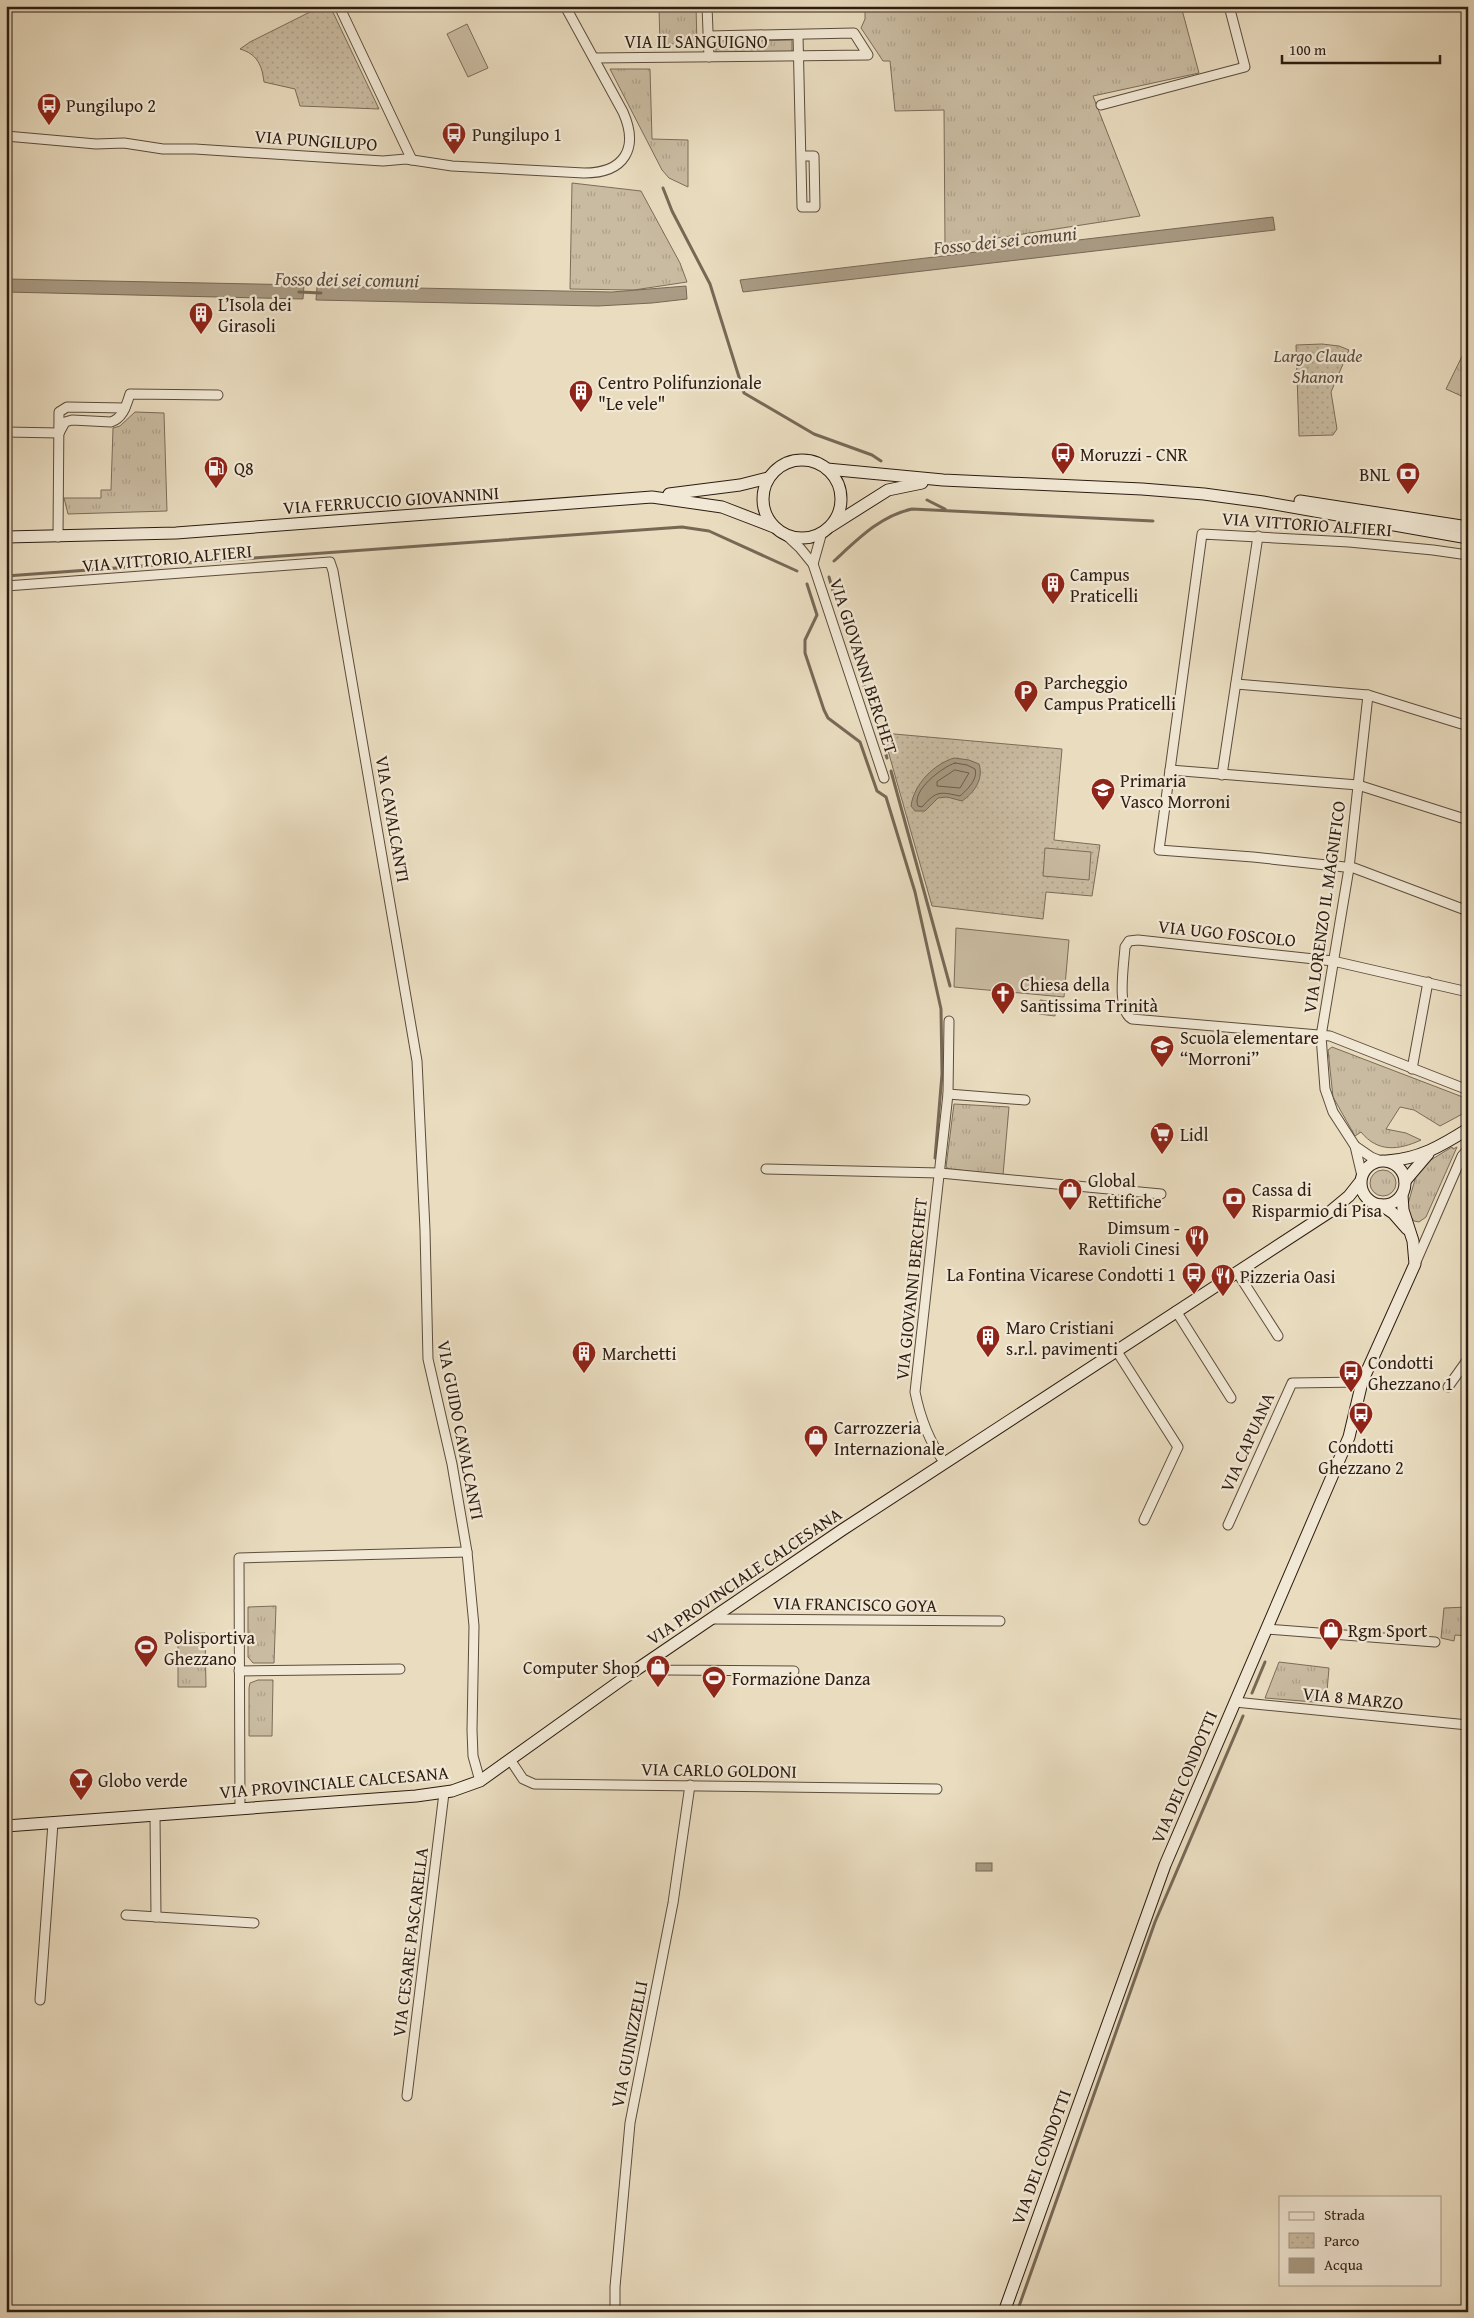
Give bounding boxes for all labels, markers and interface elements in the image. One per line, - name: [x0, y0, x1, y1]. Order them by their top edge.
- street label: VIA IL SANGUIGNO: [624, 28, 768, 55]
- scale bar: [1282, 32, 1439, 64]
- text: 100 m: [1289, 39, 1327, 60]
- bus stop icon: Pungilupo 2: [36, 92, 62, 126]
- place label: Pungilupo 2: [66, 92, 156, 119]
- bus stop icon: Pungilupo 1: [441, 121, 467, 155]
- place label: Pungilupo 1: [472, 121, 562, 148]
- street label: VIA PUNGILUPO: [254, 122, 378, 158]
- water label: Fosso dei sei comuni: [931, 219, 1078, 262]
- water label: Fosso dei sei comuni: [274, 264, 419, 294]
- place label: L’Isola dei Girasoli: [218, 291, 292, 339]
- building icon: L’Isola dei Girasoli: [188, 301, 214, 335]
- park label: Largo Claude Shanon: [1272, 342, 1363, 390]
- place label: Centro Polifunzionale "Le vele": [598, 369, 762, 417]
- building icon: Centro Polifunzionale "Le vele": [568, 379, 594, 413]
- bus stop icon: Moruzzi - CNR: [1050, 441, 1076, 475]
- place label: Moruzzi - CNR: [1080, 441, 1189, 468]
- fuel station icon: Q8: [203, 455, 229, 489]
- place label: Q8: [234, 455, 254, 482]
- place label: BNL: [1359, 461, 1390, 488]
- bank icon: BNL: [1395, 461, 1421, 495]
- street label: VIA FERRUCCIO GIOVANNINI: [282, 479, 500, 521]
- street label: VIA VITTORIO ALFIERI: [1221, 505, 1393, 543]
- street label: VIA VITTORIO ALFIERI: [81, 537, 253, 579]
- place label: Campus Praticelli: [1070, 561, 1138, 609]
- building icon: Campus Praticelli: [1040, 571, 1066, 605]
- street label: VIA GIOVANNI BERCHET: [823, 575, 905, 757]
- place label: Parcheggio Campus Praticelli: [1044, 669, 1176, 717]
- parking icon: Parcheggio Campus Praticelli: [1013, 679, 1039, 713]
- street label: VIA CAVALCANTI: [369, 753, 417, 885]
- place label: Primaria Vasco Morroni: [1120, 767, 1230, 815]
- school or university icon: Primaria Vasco Morroni: [1090, 777, 1116, 811]
- street label: VIA LORENZO IL MAGNIFICO: [1296, 799, 1352, 1015]
- street label: VIA UGO FOSCOLO: [1157, 912, 1297, 954]
- place label: Chiesa della Santissima Trinità: [1020, 971, 1158, 1019]
- church icon: Chiesa della Santissima Trinità: [990, 981, 1016, 1015]
- place label: Scuola elementare “Morroni”: [1180, 1024, 1319, 1072]
- school or university icon: Scuola elementare “Morroni”: [1149, 1034, 1175, 1068]
- supermarket icon: Lidl: [1149, 1121, 1175, 1155]
- place label: Lidl: [1180, 1121, 1209, 1148]
- place label: Global Rettifiche: [1088, 1167, 1162, 1215]
- place label: Cassa di Risparmio di Pisa: [1252, 1176, 1383, 1224]
- shop icon: Global Rettifiche: [1057, 1177, 1083, 1211]
- bank icon: Cassa di Risparmio di Pisa: [1221, 1186, 1247, 1220]
- street label: VIA GIOVANNI BERCHET: [888, 1196, 934, 1382]
- place label: Dimsum - Ravioli Cinesi: [1079, 1214, 1180, 1262]
- restaurant icon: Dimsum - Ravioli Cinesi: [1184, 1224, 1210, 1258]
- place label: La Fontina Vicarese Condotti 1: [947, 1261, 1176, 1288]
- bus stop icon: La Fontina Vicarese Condotti 1: [1181, 1261, 1207, 1295]
- restaurant icon: Pizzeria Oasi: [1210, 1263, 1236, 1297]
- place label: Pizzeria Oasi: [1240, 1263, 1336, 1290]
- place label: Maro Cristiani s.r.l. pavimenti: [1006, 1314, 1118, 1362]
- building icon: Maro Cristiani s.r.l. pavimenti: [975, 1324, 1001, 1358]
- street label: VIA GUIDO CAVALCANTI: [430, 1338, 492, 1522]
- building icon: Marchetti: [571, 1340, 597, 1374]
- place label: Marchetti: [602, 1340, 676, 1367]
- place label: Condotti Ghezzano 1: [1368, 1349, 1453, 1397]
- bus stop icon: Condotti Ghezzano 1: [1338, 1359, 1364, 1393]
- street label: VIA CAPUANA: [1213, 1388, 1281, 1496]
- bus stop icon: Condotti Ghezzano 2: [1348, 1401, 1374, 1435]
- place label: Carrozzeria Internazionale: [834, 1414, 945, 1462]
- shop icon: Carrozzeria Internazionale: [803, 1424, 829, 1458]
- place label: Condotti Ghezzano 2: [1318, 1433, 1404, 1481]
- street label: VIA PROVINCIALE CALCESANA: [641, 1500, 847, 1652]
- street label: VIA FRANCISCO GOYA: [773, 1589, 937, 1619]
- shop icon: Rgm Sport: [1318, 1617, 1344, 1651]
- place label: Rgm Sport: [1348, 1617, 1428, 1644]
- place label: Polisportiva Ghezzano: [164, 1624, 255, 1672]
- sports icon: Polisportiva Ghezzano: [133, 1634, 159, 1668]
- place label: Computer Shop: [523, 1654, 640, 1681]
- shop icon: Computer Shop: [645, 1654, 671, 1688]
- sports icon: Formazione Danza: [701, 1665, 727, 1699]
- place label: Formazione Danza: [732, 1665, 871, 1692]
- street label: VIA 8 MARZO: [1301, 1679, 1405, 1717]
- street label: VIA DEI CONDOTTI: [1144, 1706, 1224, 1848]
- street label: VIA CARLO GOLDONI: [641, 1755, 797, 1785]
- street label: VIA PROVINCIALE CALCESANA: [218, 1759, 450, 1805]
- bar icon: Globo verde: [68, 1767, 94, 1801]
- place label: Globo verde: [98, 1767, 188, 1794]
- street label: VIA CESARE PASCARELLA: [385, 1846, 435, 2038]
- street label: VIA GUINIZZELLI: [603, 1978, 655, 2110]
- street label: VIA DEI CONDOTTI: [1004, 2086, 1078, 2228]
- legend: [1279, 2196, 1442, 2286]
- text: Strada: [1324, 2204, 1365, 2225]
- text: Parco: [1324, 2230, 1360, 2251]
- text: Acqua: [1324, 2254, 1363, 2275]

